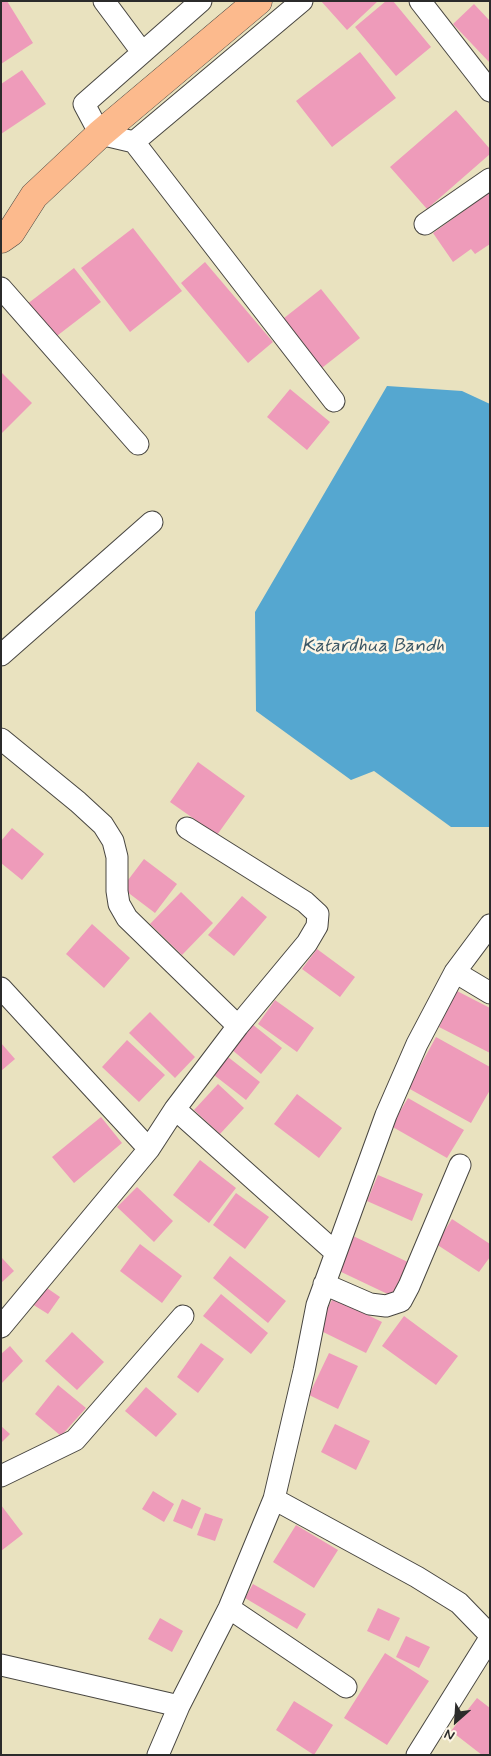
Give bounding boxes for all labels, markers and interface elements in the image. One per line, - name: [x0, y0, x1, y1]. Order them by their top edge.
- water label: Katardhua Bandh: [301, 636, 445, 658]
- north arrow: [431, 1696, 481, 1746]
- text: N: [441, 1724, 458, 1745]

